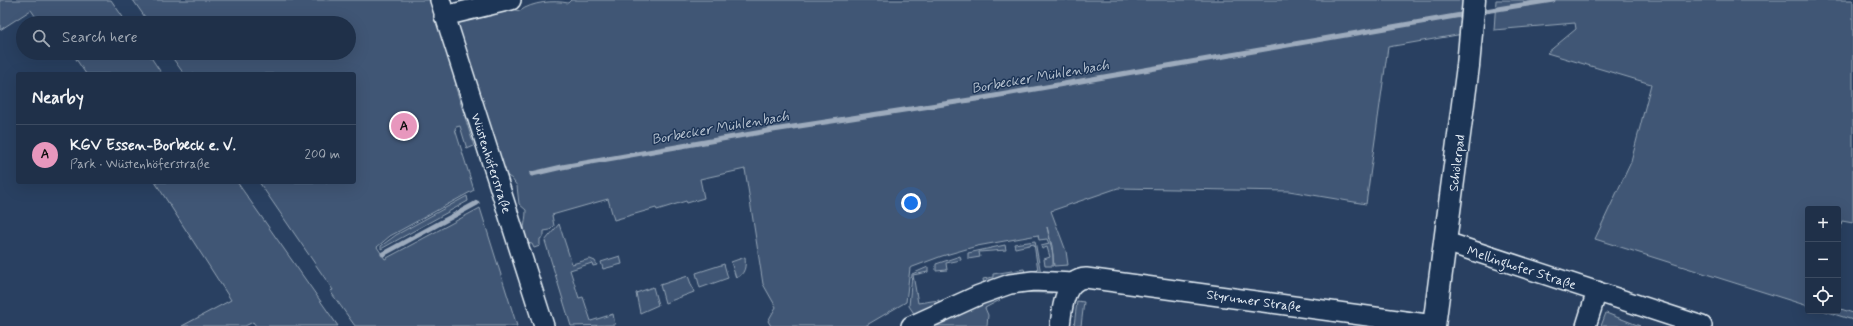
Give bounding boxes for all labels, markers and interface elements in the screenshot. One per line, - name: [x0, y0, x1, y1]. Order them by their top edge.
- search box: [16, 16, 356, 60]
- icon: search: [30, 27, 52, 49]
- text: Search here: [62, 28, 138, 48]
- water label: Borbecker Mühlenbach: [970, 56, 1111, 98]
- text: Nearby: [32, 87, 84, 109]
- water label: Borbecker Mühlenbach: [650, 107, 791, 149]
- pin: A: [391, 111, 417, 141]
- street label: Wüstenhöferstraße: [466, 111, 515, 216]
- street label: Schölerpad: [1446, 134, 1469, 193]
- text: KGV Essen-Borbeck e. V.: [70, 136, 236, 156]
- text: A: [41, 146, 49, 163]
- text: 200 m: [305, 146, 340, 163]
- text: Park · Wüstenhöferstraße: [70, 156, 210, 173]
- your location: [901, 193, 921, 213]
- map controls: [1805, 206, 1841, 314]
- button: +: [1805, 206, 1841, 242]
- button: −: [1805, 242, 1841, 278]
- street label: Mellinghofer Straße: [1464, 243, 1578, 296]
- button: locate: [1805, 278, 1841, 314]
- street label: Styrumer Straße: [1205, 286, 1302, 317]

